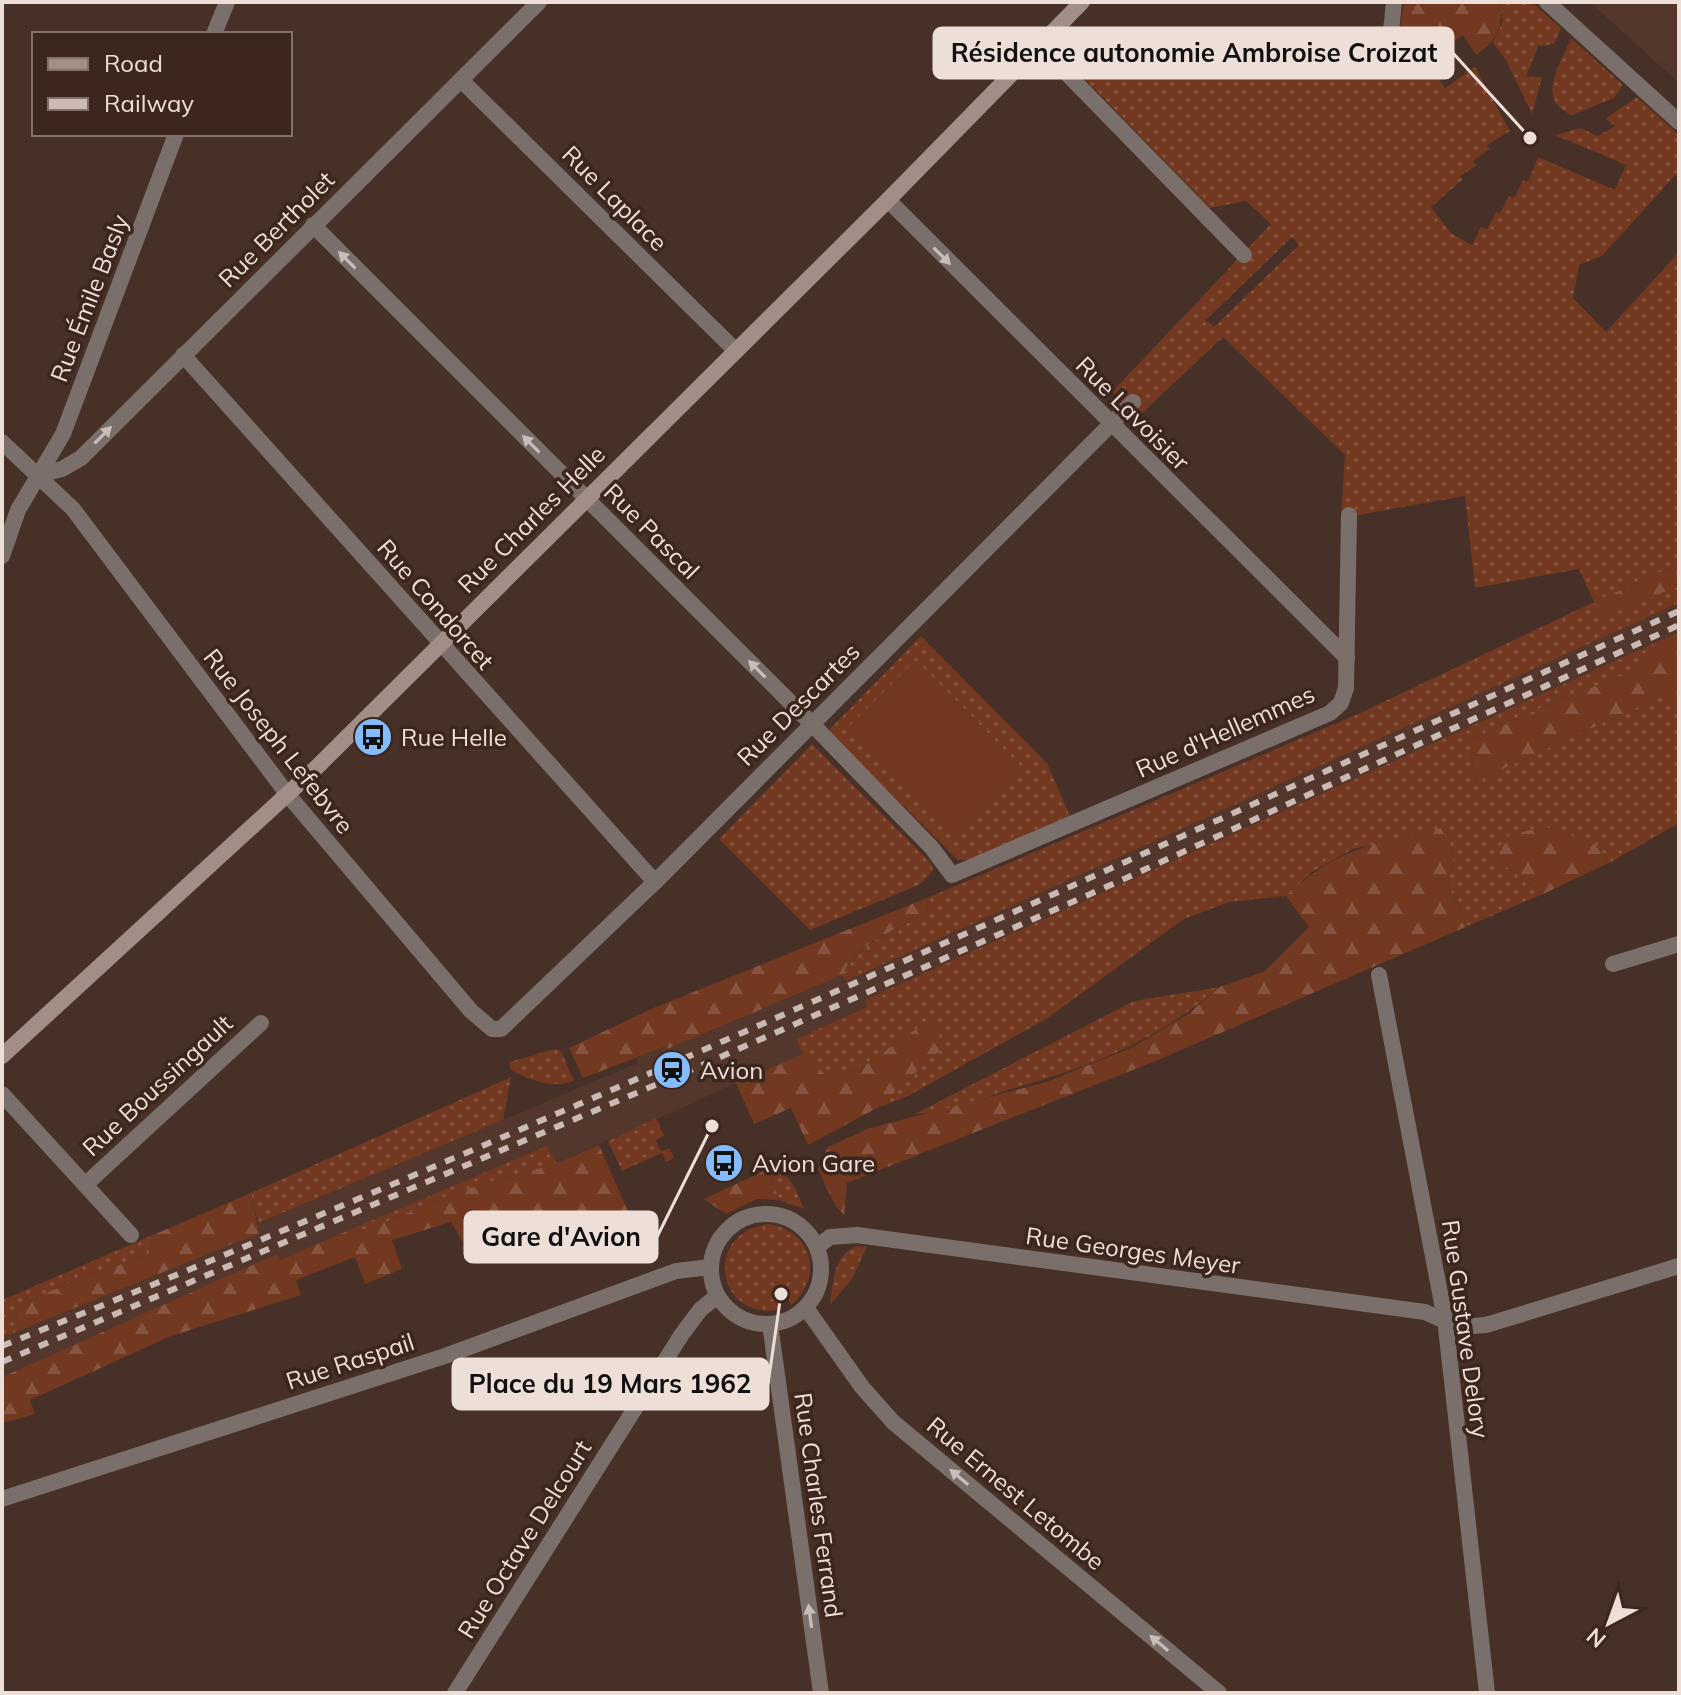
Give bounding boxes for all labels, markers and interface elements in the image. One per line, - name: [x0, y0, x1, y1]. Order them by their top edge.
- callout: Résidence autonomie Ambroise Croizat: [934, 28, 1453, 78]
- legend: [32, 32, 292, 136]
- text: Résidence autonomie Ambroise Croizat: [951, 36, 1437, 69]
- text: Road: [104, 48, 163, 78]
- text: Railway: [104, 88, 194, 118]
- street label: Rue Laplace: [556, 139, 674, 257]
- street label: Rue Bertholet: [212, 165, 340, 293]
- street label: Rue Émile Basly: [43, 210, 135, 386]
- one-way arrow: [932, 246, 951, 265]
- one-way arrow: [338, 251, 357, 269]
- street label: Rue Lavoisier: [1070, 350, 1196, 476]
- one-way arrow: [93, 426, 112, 445]
- one-way arrow: [522, 435, 540, 454]
- street label: Rue Charles Helle: [451, 439, 611, 599]
- street label: Rue Pascal: [598, 477, 706, 585]
- street label: Rue Condorcet: [371, 533, 501, 675]
- street label: Rue Descartes: [730, 636, 866, 772]
- street label: Rue Joseph Lefebvre: [197, 643, 361, 839]
- one-way arrow: [748, 660, 767, 679]
- street label: Rue d'Hellemmes: [1131, 678, 1319, 784]
- bus stop icon: Rue Helle: [352, 716, 394, 758]
- place label: Rue Helle: [401, 722, 507, 752]
- street label: Rue Boussingault: [76, 1008, 238, 1162]
- station icon: Avion: [651, 1049, 693, 1091]
- place label: Avion: [700, 1055, 763, 1085]
- bus stop icon: Avion Gare: [703, 1142, 745, 1184]
- place label: Avion Gare: [752, 1148, 875, 1178]
- callout: Gare d'Avion: [465, 1212, 657, 1262]
- street label: Rue Gustave Delory: [1436, 1218, 1496, 1440]
- text: Gare d'Avion: [481, 1220, 641, 1253]
- street label: Rue Georges Meyer: [1024, 1220, 1242, 1280]
- street label: Rue Raspail: [282, 1326, 418, 1396]
- callout: Place du 19 Mars 1962: [453, 1359, 768, 1409]
- text: Place du 19 Mars 1962: [469, 1367, 751, 1400]
- street label: Rue Charles Ferrand: [788, 1391, 850, 1619]
- street label: Rue Ernest Letombe: [921, 1410, 1111, 1576]
- street label: Rue Octave Delcourt: [451, 1434, 597, 1644]
- one-way arrow: [950, 1469, 970, 1486]
- north arrow: [1569, 1583, 1649, 1663]
- one-way arrow: [803, 1603, 816, 1628]
- text: N: [1580, 1622, 1611, 1654]
- one-way arrow: [1149, 1635, 1169, 1652]

